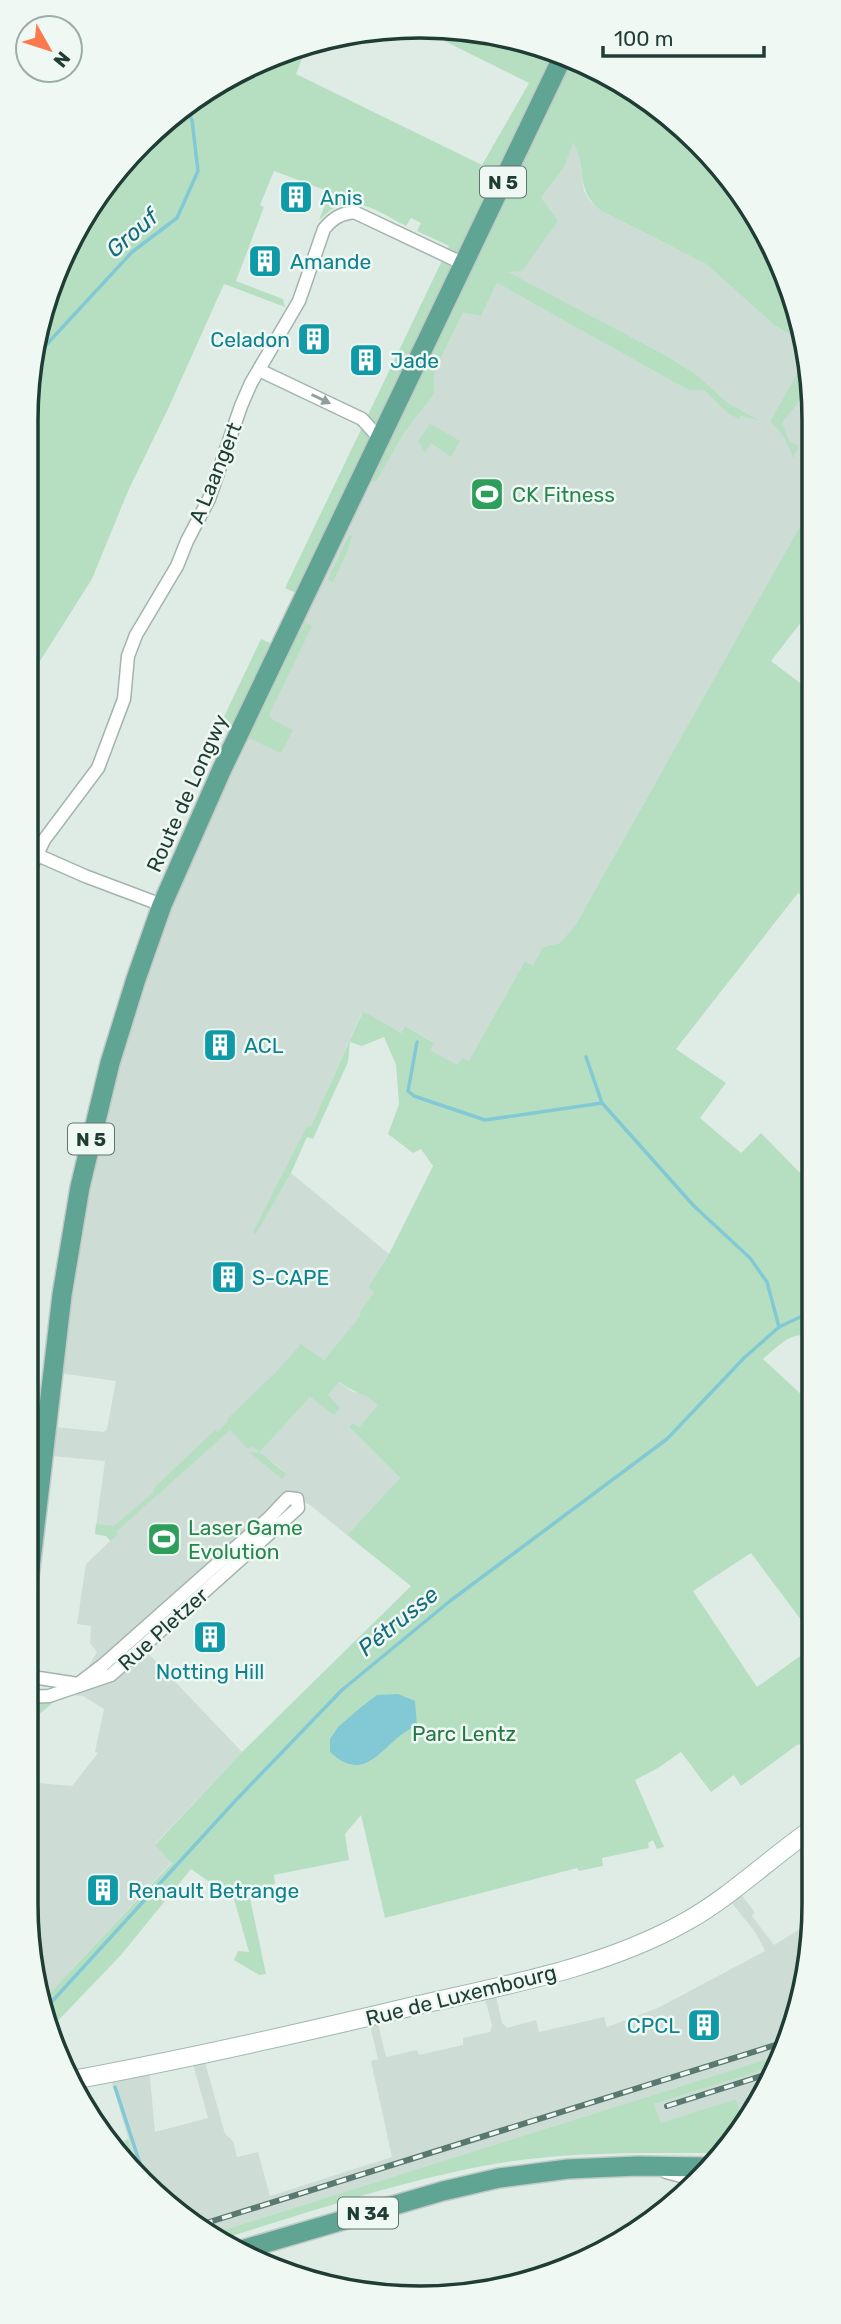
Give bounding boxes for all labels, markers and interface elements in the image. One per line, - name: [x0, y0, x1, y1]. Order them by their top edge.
- north arrow: [14, 14, 84, 84]
- scale bar: [603, 14, 764, 58]
- text: 100 m: [614, 26, 673, 51]
- text: N: [49, 47, 75, 72]
- road number: N 5: [480, 166, 526, 198]
- building icon: Anis: [277, 178, 315, 216]
- place label: Anis: [320, 185, 363, 210]
- water label: Grouf: [100, 201, 166, 263]
- building icon: Amande: [246, 242, 284, 280]
- place label: Amande: [290, 249, 371, 274]
- building icon: Celadon: [295, 320, 333, 358]
- place label: Celadon: [210, 327, 290, 352]
- building icon: Jade: [347, 341, 385, 379]
- place label: Jade: [390, 348, 439, 373]
- one-way arrow: [311, 393, 331, 405]
- street label: A Laangert: [183, 419, 247, 527]
- sports icon: CK Fitness: [468, 475, 506, 513]
- place label: CK Fitness: [512, 482, 615, 507]
- street label: Route de Longwy: [141, 710, 233, 876]
- building icon: ACL: [201, 1026, 239, 1064]
- place label: ACL: [244, 1033, 284, 1058]
- road number: N 5: [68, 1124, 114, 1154]
- building icon: S-CAPE: [209, 1258, 247, 1296]
- place label: S-CAPE: [252, 1265, 329, 1290]
- place label: Laser Game Evolution: [188, 1515, 303, 1564]
- sports icon: Laser Game Evolution: [145, 1520, 183, 1558]
- water label: Pétrusse: [352, 1580, 444, 1662]
- street label: Rue Pletzer: [113, 1582, 213, 1676]
- building icon: Notting Hill: [191, 1618, 229, 1656]
- place label: Notting Hill: [156, 1659, 264, 1684]
- park label: Parc Lentz: [412, 1721, 516, 1746]
- building icon: Renault Betrange: [84, 1871, 122, 1909]
- place label: Renault Betrange: [128, 1878, 299, 1903]
- street label: Rue de Luxembourg: [363, 1959, 559, 2031]
- building icon: CPCL: [685, 2006, 723, 2044]
- place label: CPCL: [627, 2013, 680, 2038]
- road number: N 34: [338, 2198, 398, 2228]

